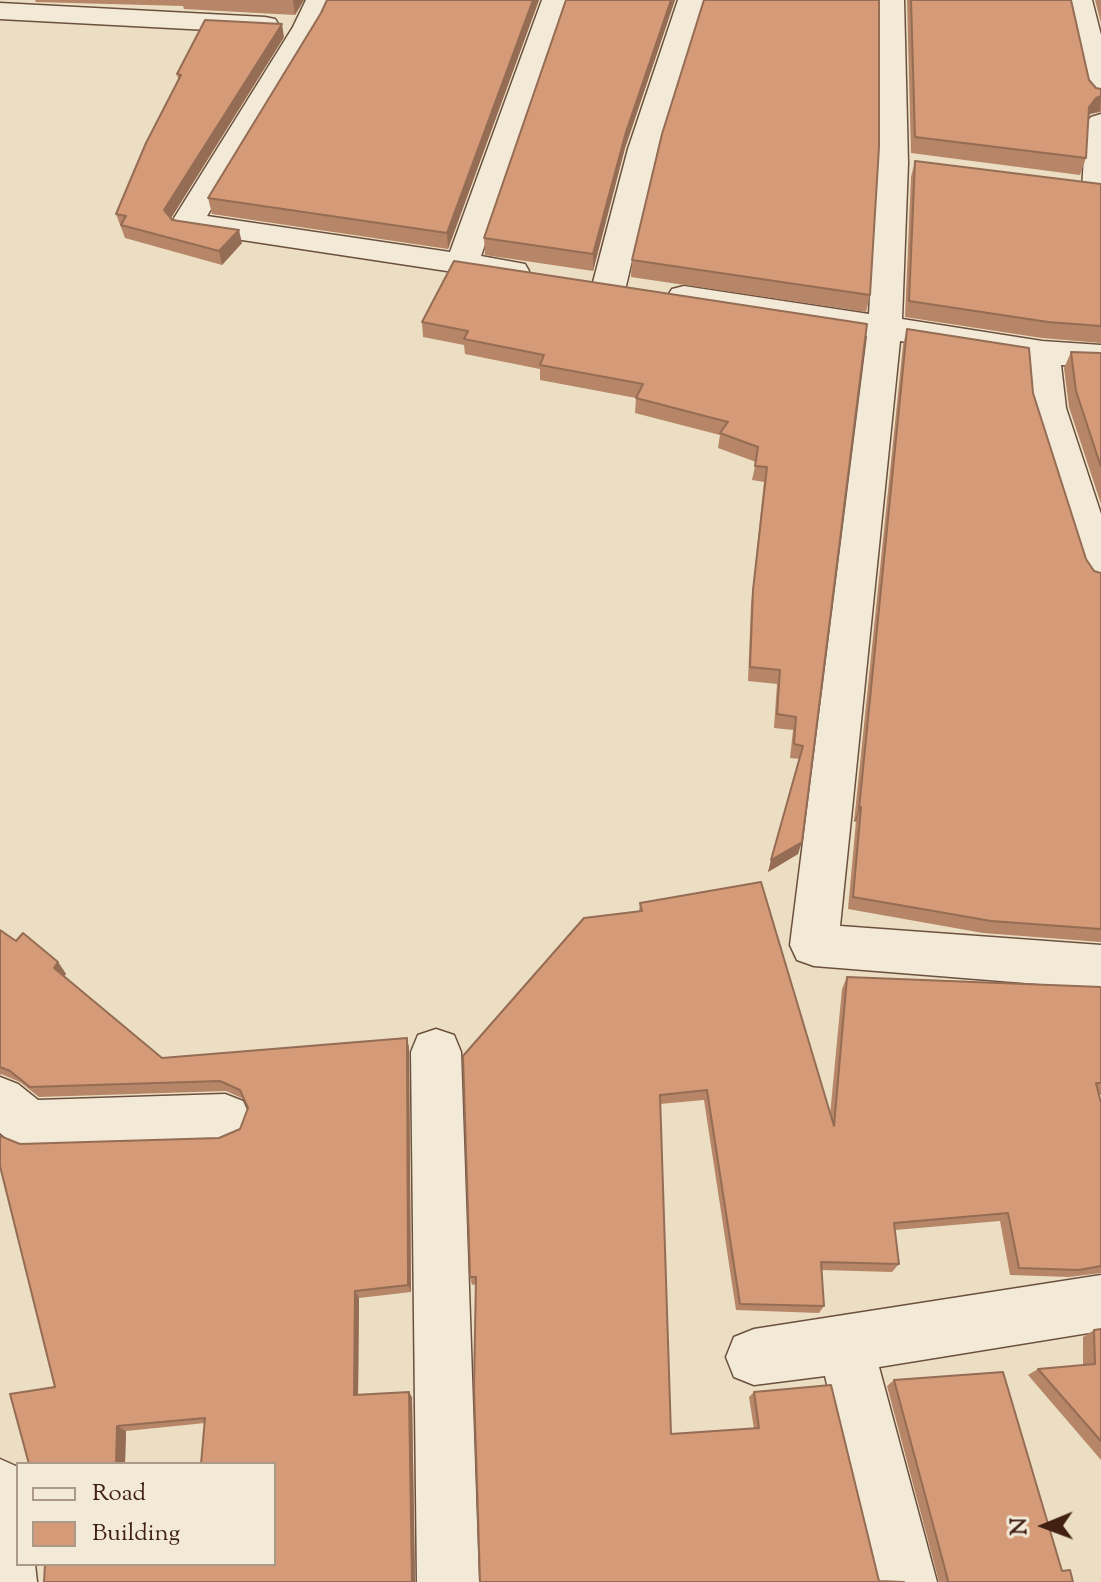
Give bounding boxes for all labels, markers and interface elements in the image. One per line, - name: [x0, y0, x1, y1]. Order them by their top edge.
- legend: [16, 1462, 276, 1566]
- text: Road: [92, 1477, 146, 1511]
- north arrow: [1005, 1486, 1085, 1566]
- text: Building: [92, 1517, 180, 1551]
- text: N: [1005, 1517, 1037, 1535]

